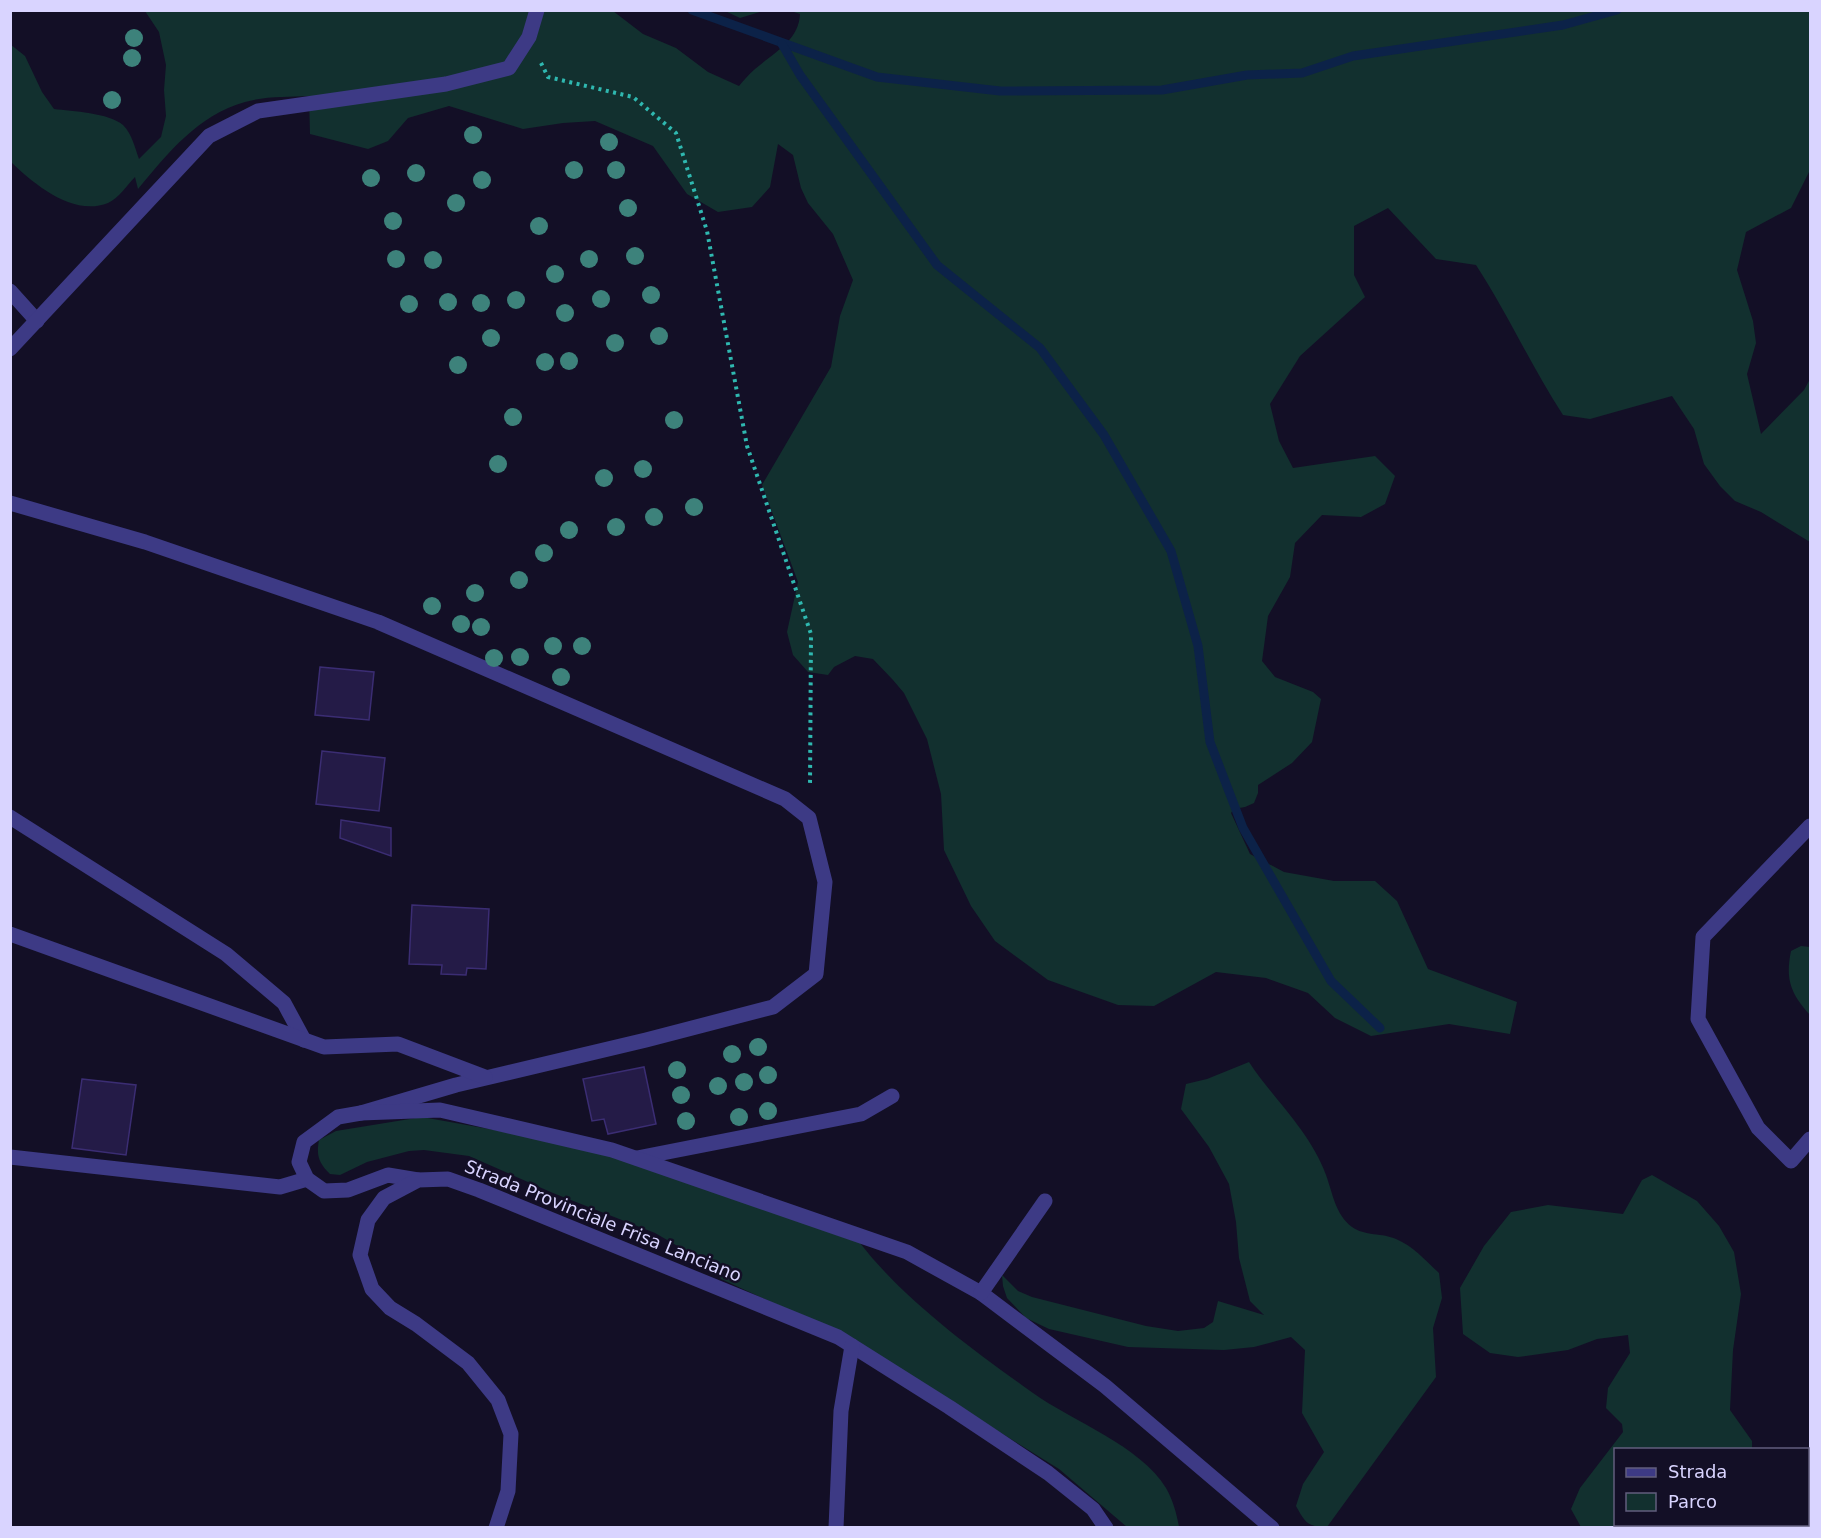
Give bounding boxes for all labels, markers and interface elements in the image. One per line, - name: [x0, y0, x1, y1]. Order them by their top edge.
- street label: Strada Provinciale Frisa Lanciano: [462, 1155, 745, 1286]
- legend: [1614, 1448, 1809, 1526]
- text: Strada: [1668, 1461, 1727, 1482]
- text: Parco: [1668, 1491, 1717, 1512]

